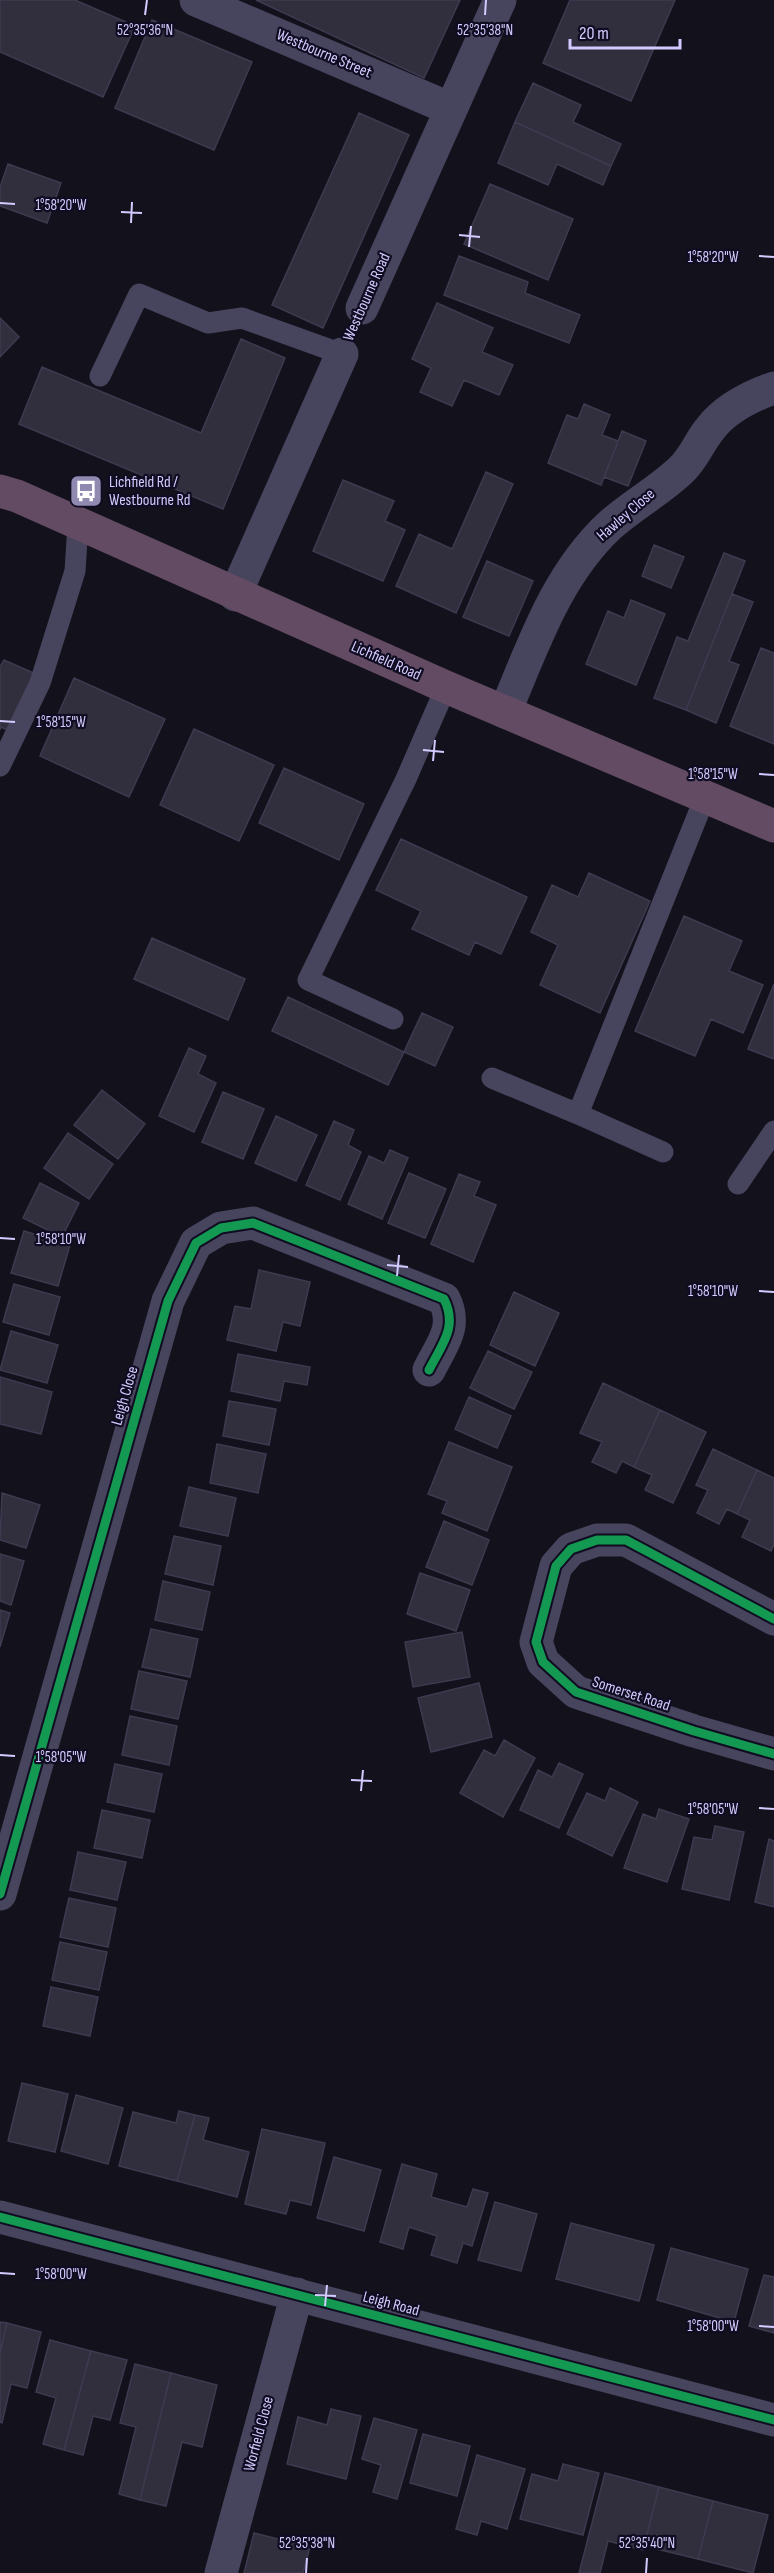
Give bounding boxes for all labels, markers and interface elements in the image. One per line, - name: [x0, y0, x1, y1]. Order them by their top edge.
- scale bar: [570, 12, 680, 50]
- text: 52°35'36"N: [117, 21, 173, 40]
- text: 52°35'38"N: [457, 21, 513, 40]
- text: 20 m: [579, 23, 609, 44]
- street label: Westbourne Street: [274, 25, 374, 83]
- text: 1°58'20"W: [36, 196, 87, 215]
- text: 1°58'20"W: [688, 248, 739, 267]
- street label: Westbourne Road: [339, 250, 395, 344]
- bus stop icon: Lichfield Rd / Westbourne Rd: [68, 473, 104, 509]
- place label: Lichfield Rd / Westbourne Rd: [109, 473, 190, 510]
- street label: Hawley Close: [593, 485, 659, 545]
- street label: Lichfield Road: [348, 637, 424, 685]
- text: 1°58'15"W: [36, 713, 86, 732]
- text: 1°58'15"W: [688, 765, 738, 784]
- text: 1°58'10"W: [36, 1230, 86, 1249]
- text: 1°58'10"W: [688, 1282, 738, 1301]
- street label: Leigh Close: [108, 1364, 142, 1428]
- street label: Somerset Road: [590, 1672, 672, 1716]
- text: 1°58'05"W: [36, 1748, 87, 1767]
- text: 1°58'05"W: [688, 1800, 739, 1819]
- text: 1°58'00"W: [35, 2265, 87, 2284]
- street label: Leigh Road: [361, 2287, 421, 2321]
- text: 1°58'00"W: [687, 2317, 739, 2336]
- street label: Worfield Close: [240, 2394, 278, 2474]
- text: 52°35'38"N: [279, 2534, 335, 2553]
- text: 52°35'40"N: [619, 2534, 675, 2553]

